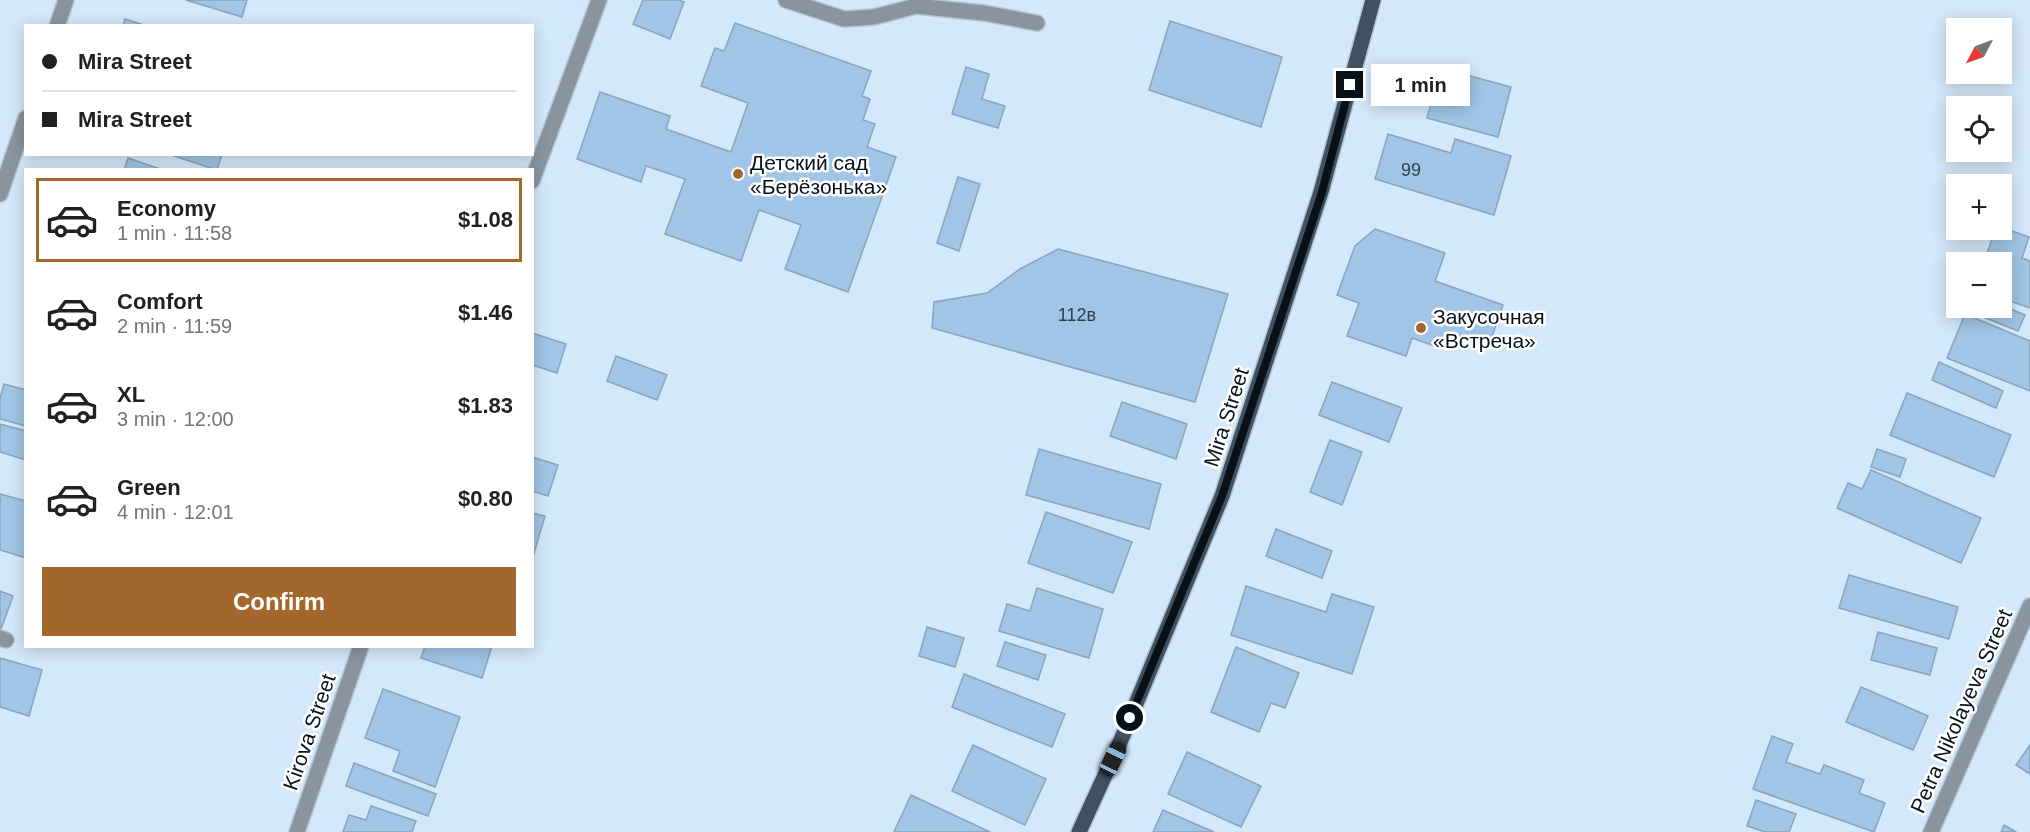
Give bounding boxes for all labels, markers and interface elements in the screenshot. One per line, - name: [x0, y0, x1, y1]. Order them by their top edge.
- north arrow: [1946, 18, 2012, 84]
- map controls: [1946, 18, 2012, 318]
- text: Mira Street: [78, 49, 192, 74]
- callout: 1 min: [1371, 64, 1470, 106]
- route end: [1336, 71, 1363, 98]
- text: 1 min: [1394, 74, 1447, 96]
- button: locate: [1946, 96, 2012, 162]
- text: Mira Street: [78, 107, 192, 132]
- place label: Детский сад «Берёзонька»: [750, 151, 887, 198]
- house number: 99: [1401, 160, 1421, 180]
- marker: Детский сад «Берёзонька»: [731, 167, 745, 181]
- button: +: [1946, 174, 2012, 240]
- icon: car: [45, 193, 99, 247]
- text: Economy: [117, 196, 216, 221]
- text: $1.08: [458, 207, 513, 232]
- text: 1 min · 11:58: [117, 222, 232, 244]
- button: −: [1946, 252, 2012, 318]
- icon: car: [45, 286, 99, 340]
- text: Comfort: [117, 289, 203, 314]
- text: $1.46: [458, 300, 513, 325]
- house number: 112в: [1058, 305, 1096, 325]
- place label: Закусочная «Встреча»: [1433, 305, 1545, 352]
- text: 2 min · 11:59: [117, 315, 232, 337]
- marker: Закусочная «Встреча»: [1414, 321, 1428, 335]
- street label: Mira Street: [1199, 364, 1253, 469]
- icon: car: [45, 379, 99, 433]
- text: XL: [117, 382, 145, 407]
- text: $1.83: [458, 393, 513, 418]
- text: 3 min · 12:00: [117, 408, 234, 430]
- icon: car: [45, 472, 99, 526]
- text: Green: [117, 475, 181, 500]
- text: $0.80: [458, 486, 513, 511]
- text: 4 min · 12:01: [117, 501, 234, 523]
- button: Confirm: [42, 567, 516, 636]
- street label: Petra Nikolayeva Street: [1906, 605, 2016, 816]
- street label: Kirova Street: [278, 671, 340, 793]
- route start: [1116, 704, 1143, 731]
- car: [1097, 739, 1129, 779]

